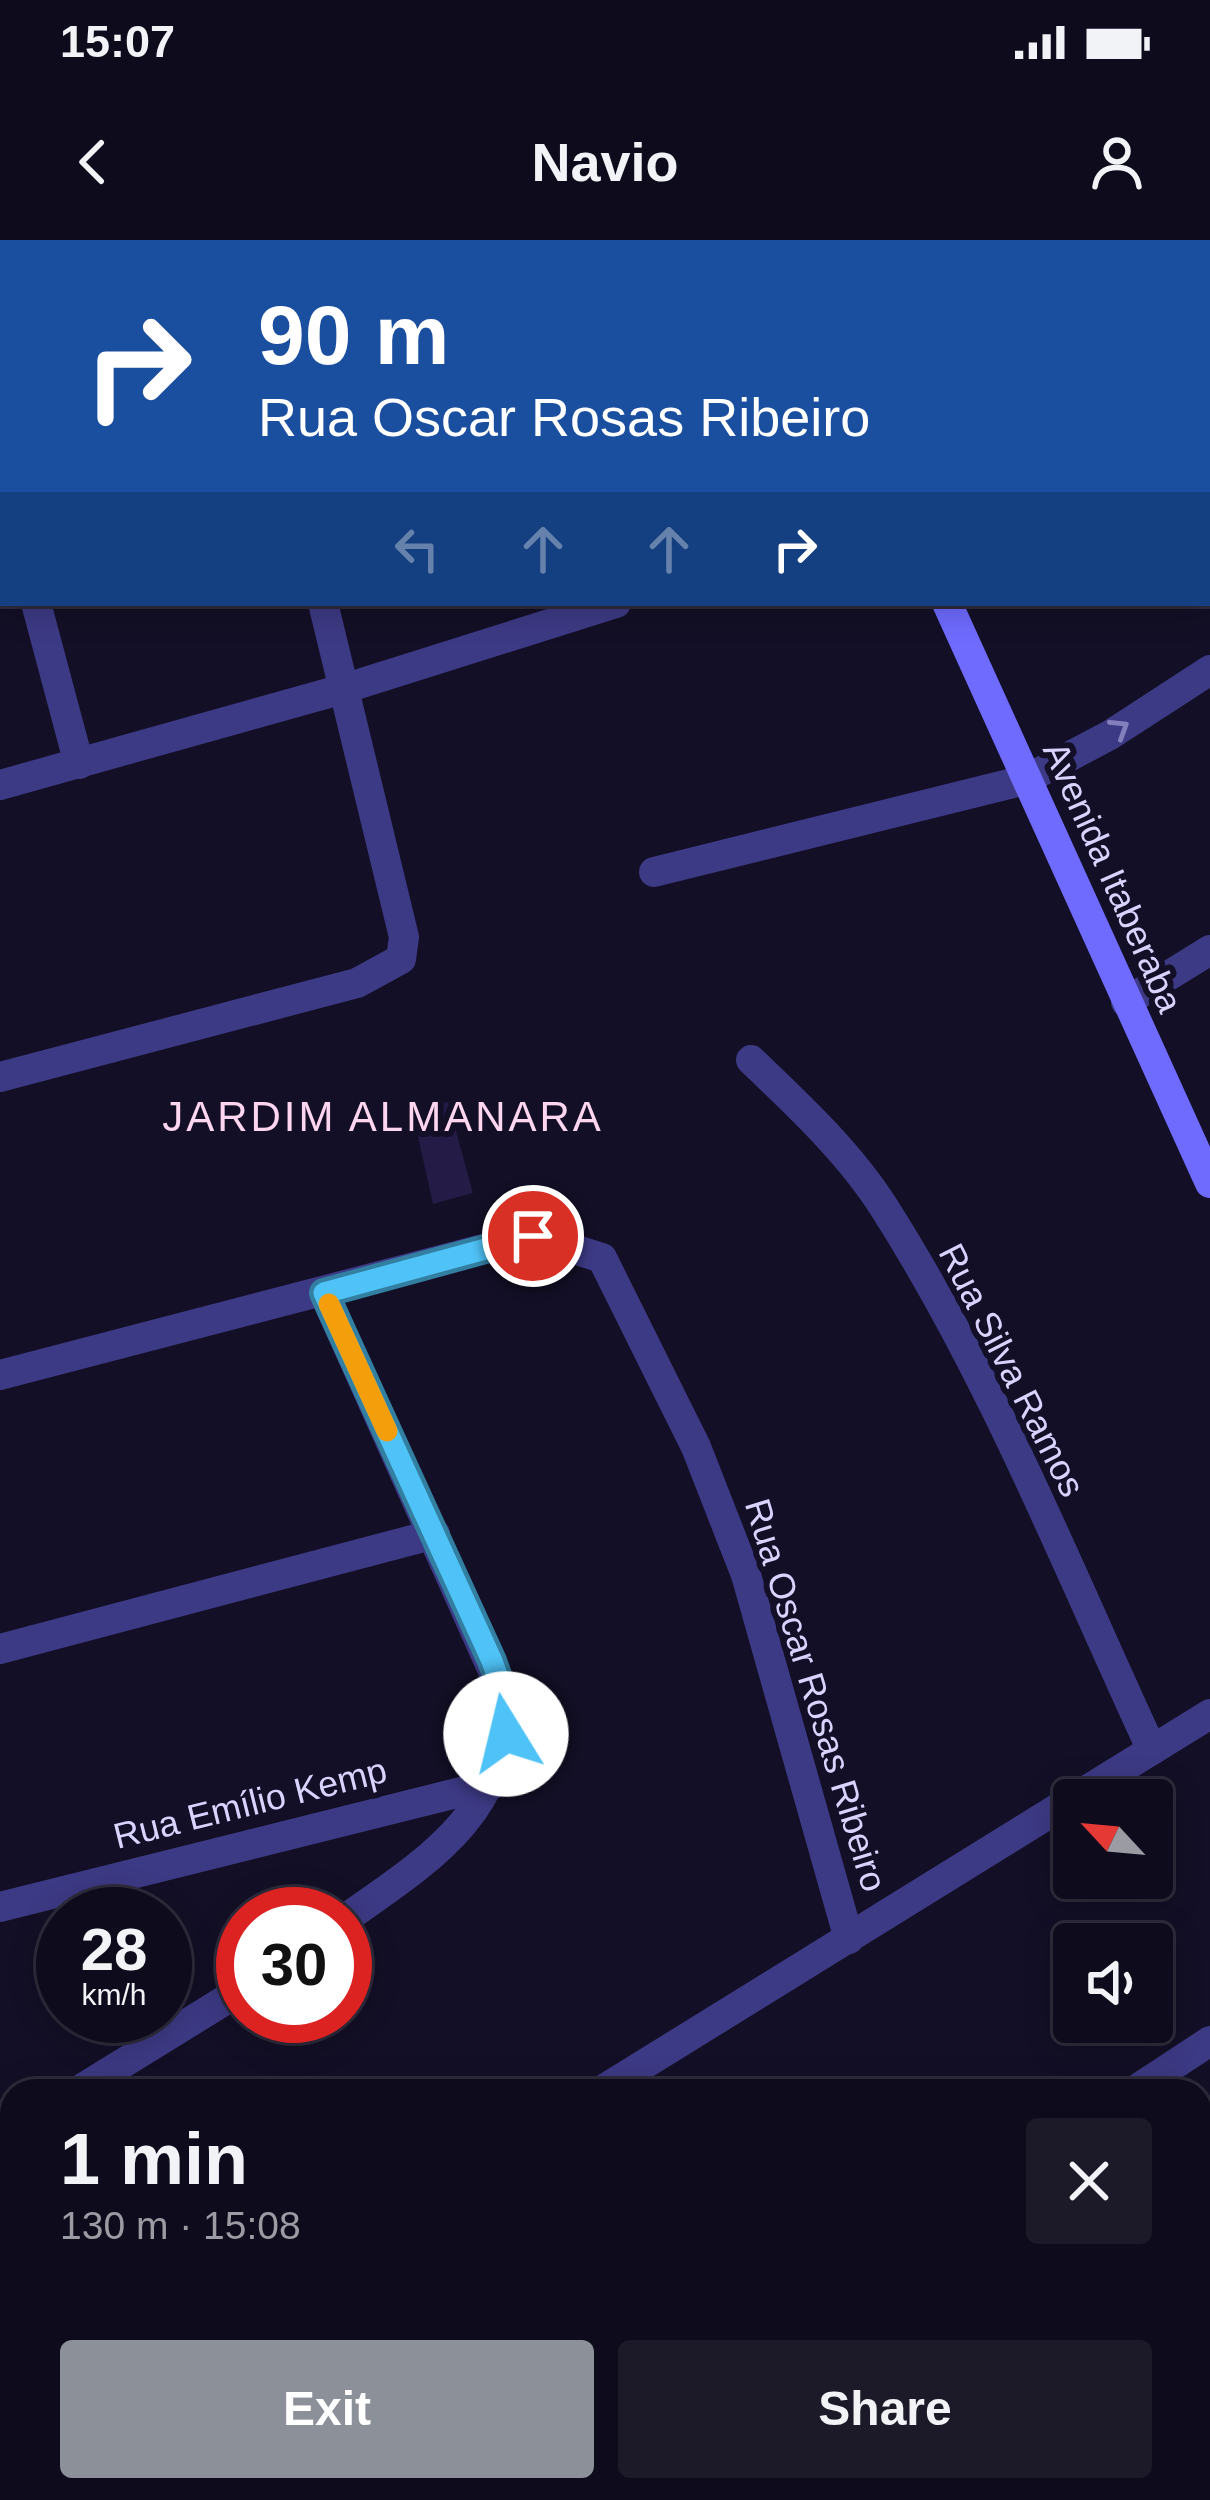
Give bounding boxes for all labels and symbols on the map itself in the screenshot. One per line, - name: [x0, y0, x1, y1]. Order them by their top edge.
- one-way arrow: [1106, 720, 1128, 742]
- street label: Avenida Itaberaba: [1035, 735, 1191, 1019]
- district label: JARDIM ALMANARA: [162, 1093, 604, 1140]
- pin: [482, 1185, 584, 1287]
- street label: Rua Silva Ramos: [931, 1237, 1093, 1503]
- street label: Rua Oscar Rosas Ribeiro: [737, 1494, 895, 1896]
- position arrow: [443, 1671, 569, 1797]
- street label: Rua Emílio Kemp: [109, 1749, 391, 1857]
- north arrow: [1053, 1779, 1173, 1899]
- speed limit sign: 30: [216, 1887, 372, 2043]

